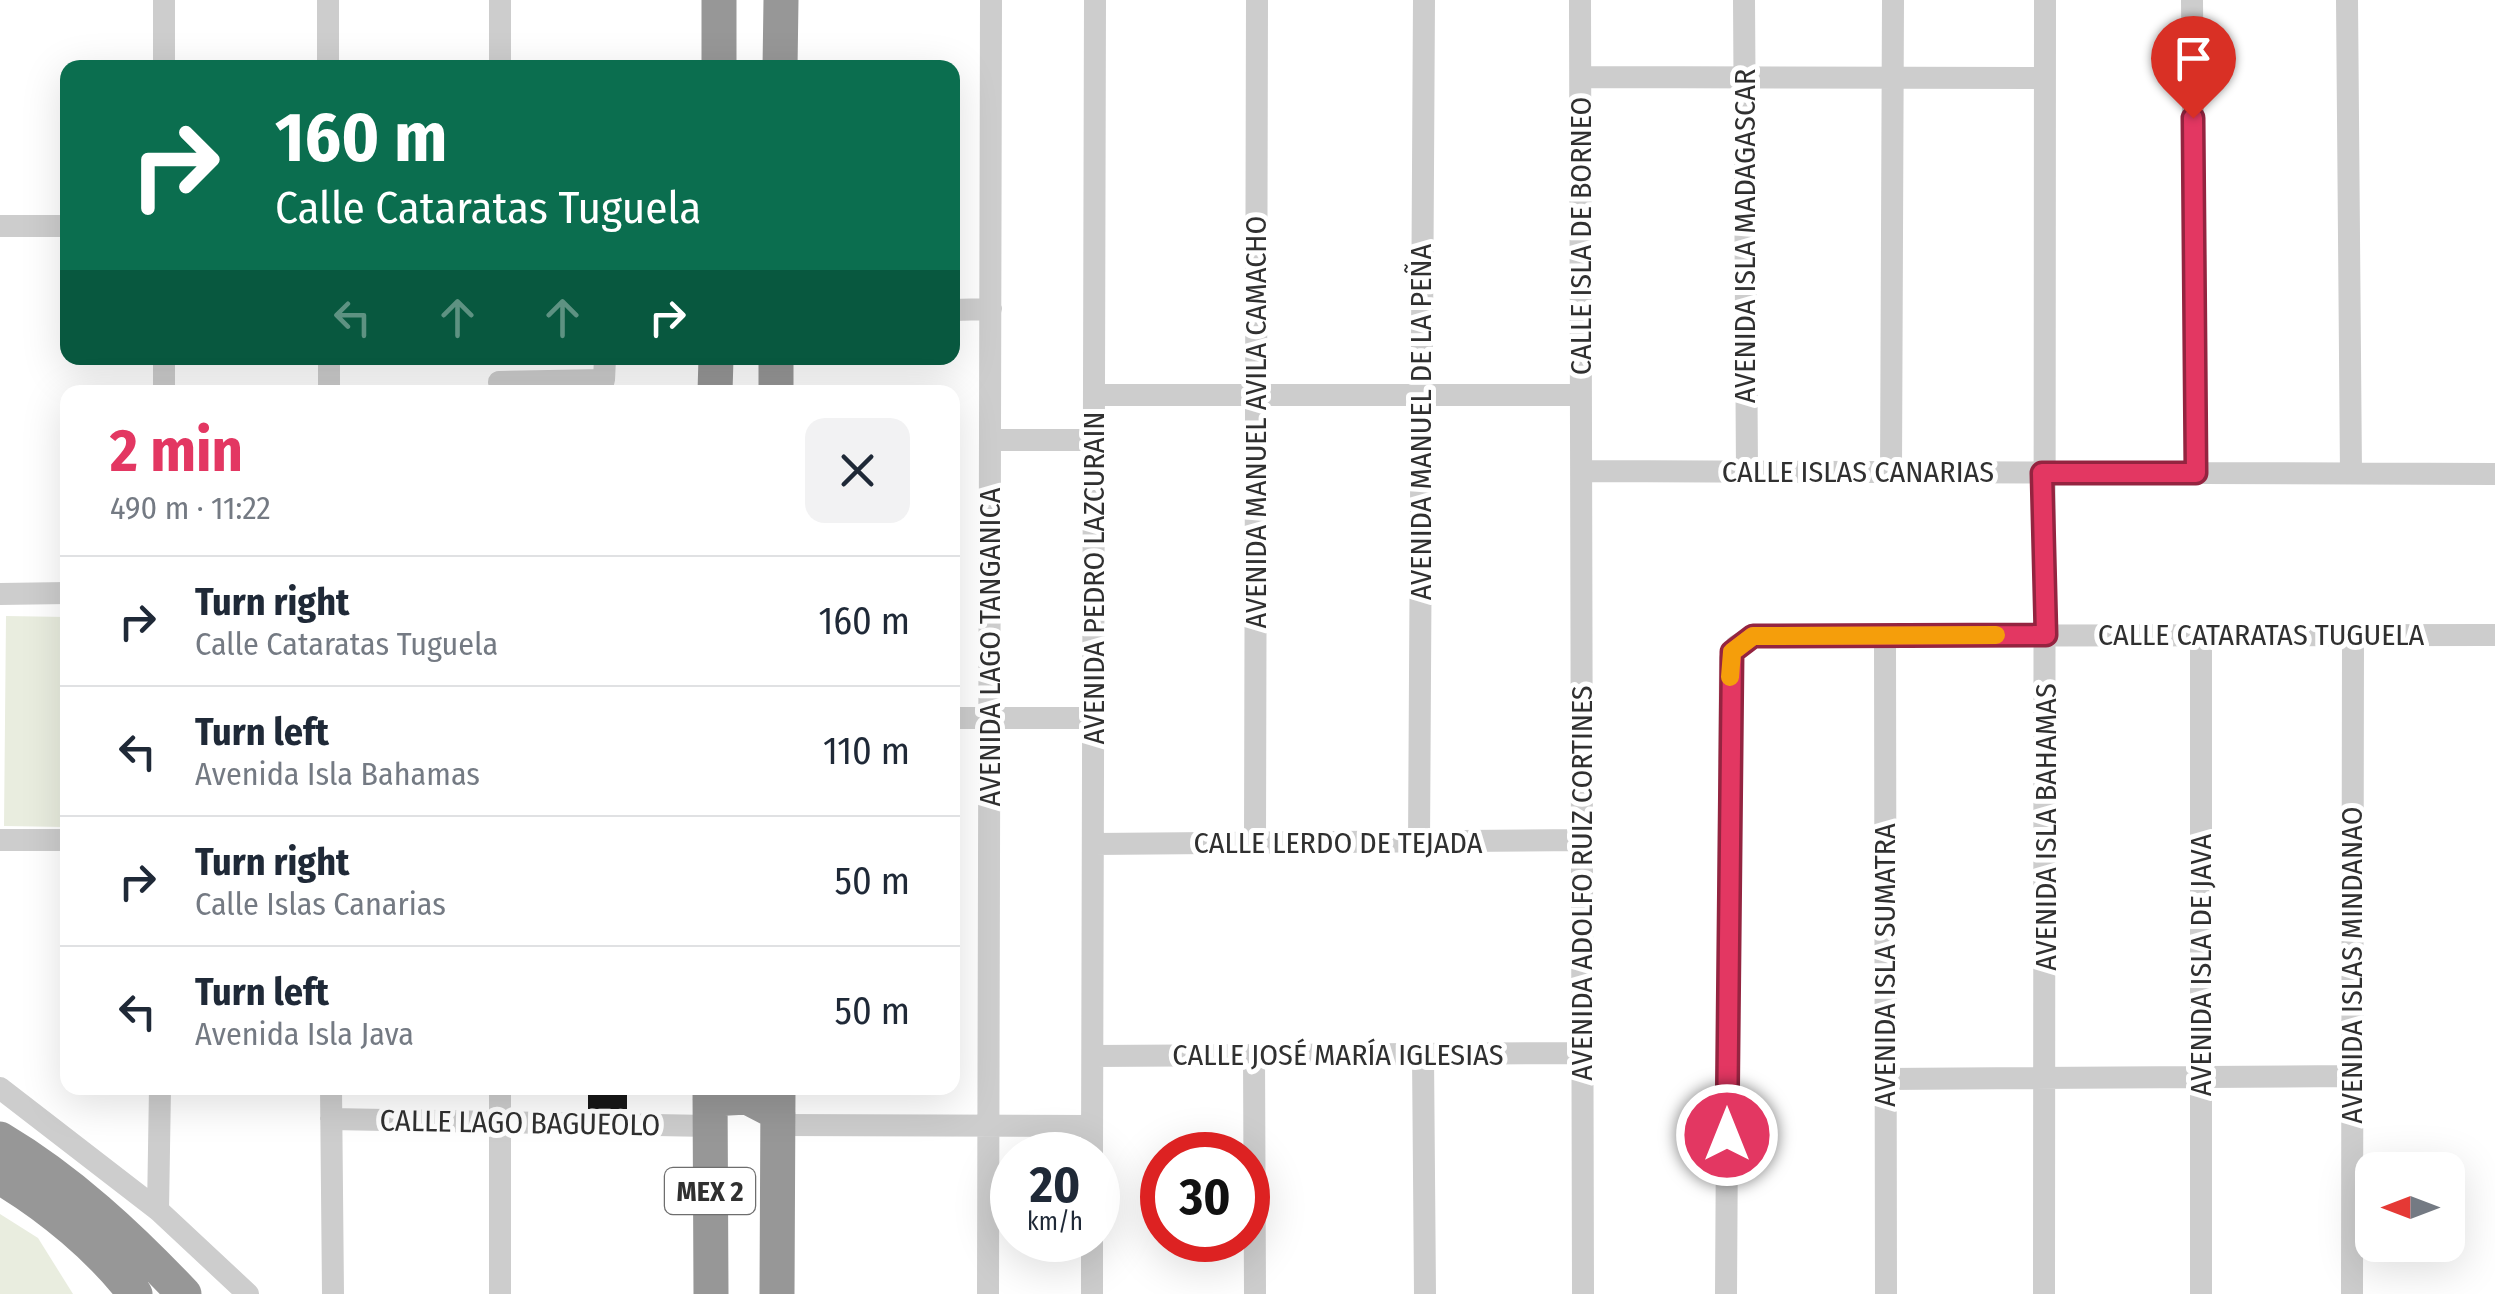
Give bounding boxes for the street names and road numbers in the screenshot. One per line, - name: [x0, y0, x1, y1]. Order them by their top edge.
- street label: AVENIDA ISLA MADAGASCAR: [1727, 69, 1763, 403]
- street label: CALLE ISLA DE BORNEO: [1563, 97, 1599, 375]
- street label: AVENIDA MANUEL AVILA CAMACHO: [1238, 216, 1274, 628]
- street label: AVENIDA MANUEL DE LA PEÑA: [1403, 244, 1439, 600]
- street label: AVENIDA PEDRO LAZCURAIN: [1076, 411, 1112, 745]
- street label: CALLE ISLAS CANARIAS: [1722, 454, 1994, 490]
- street label: AVENIDA LAGO TANGANICA: [972, 487, 1008, 807]
- street label: CALLE CATARATAS TUGUELA: [2098, 617, 2425, 653]
- street label: AVENIDA ISLA BAHAMAS: [2028, 683, 2064, 971]
- street label: AVENIDA ADOLFO RUIZ CORTINES: [1564, 685, 1600, 1081]
- street label: AVENIDA ISLAS MINDANAO: [2334, 806, 2370, 1124]
- street label: AVENIDA ISLA SUMATRA: [1867, 823, 1903, 1107]
- street label: CALLE LERDO DE TEJADA: [1194, 825, 1483, 861]
- street label: AVENIDA ISLA DE JAVA: [2183, 834, 2219, 1096]
- street label: CALLE JOSÉ MARÍA IGLESIAS: [1172, 1037, 1504, 1073]
- street label: CALLE LAGO BAGUEOLO: [379, 1103, 661, 1143]
- road number: MEX 2: [665, 1168, 755, 1214]

